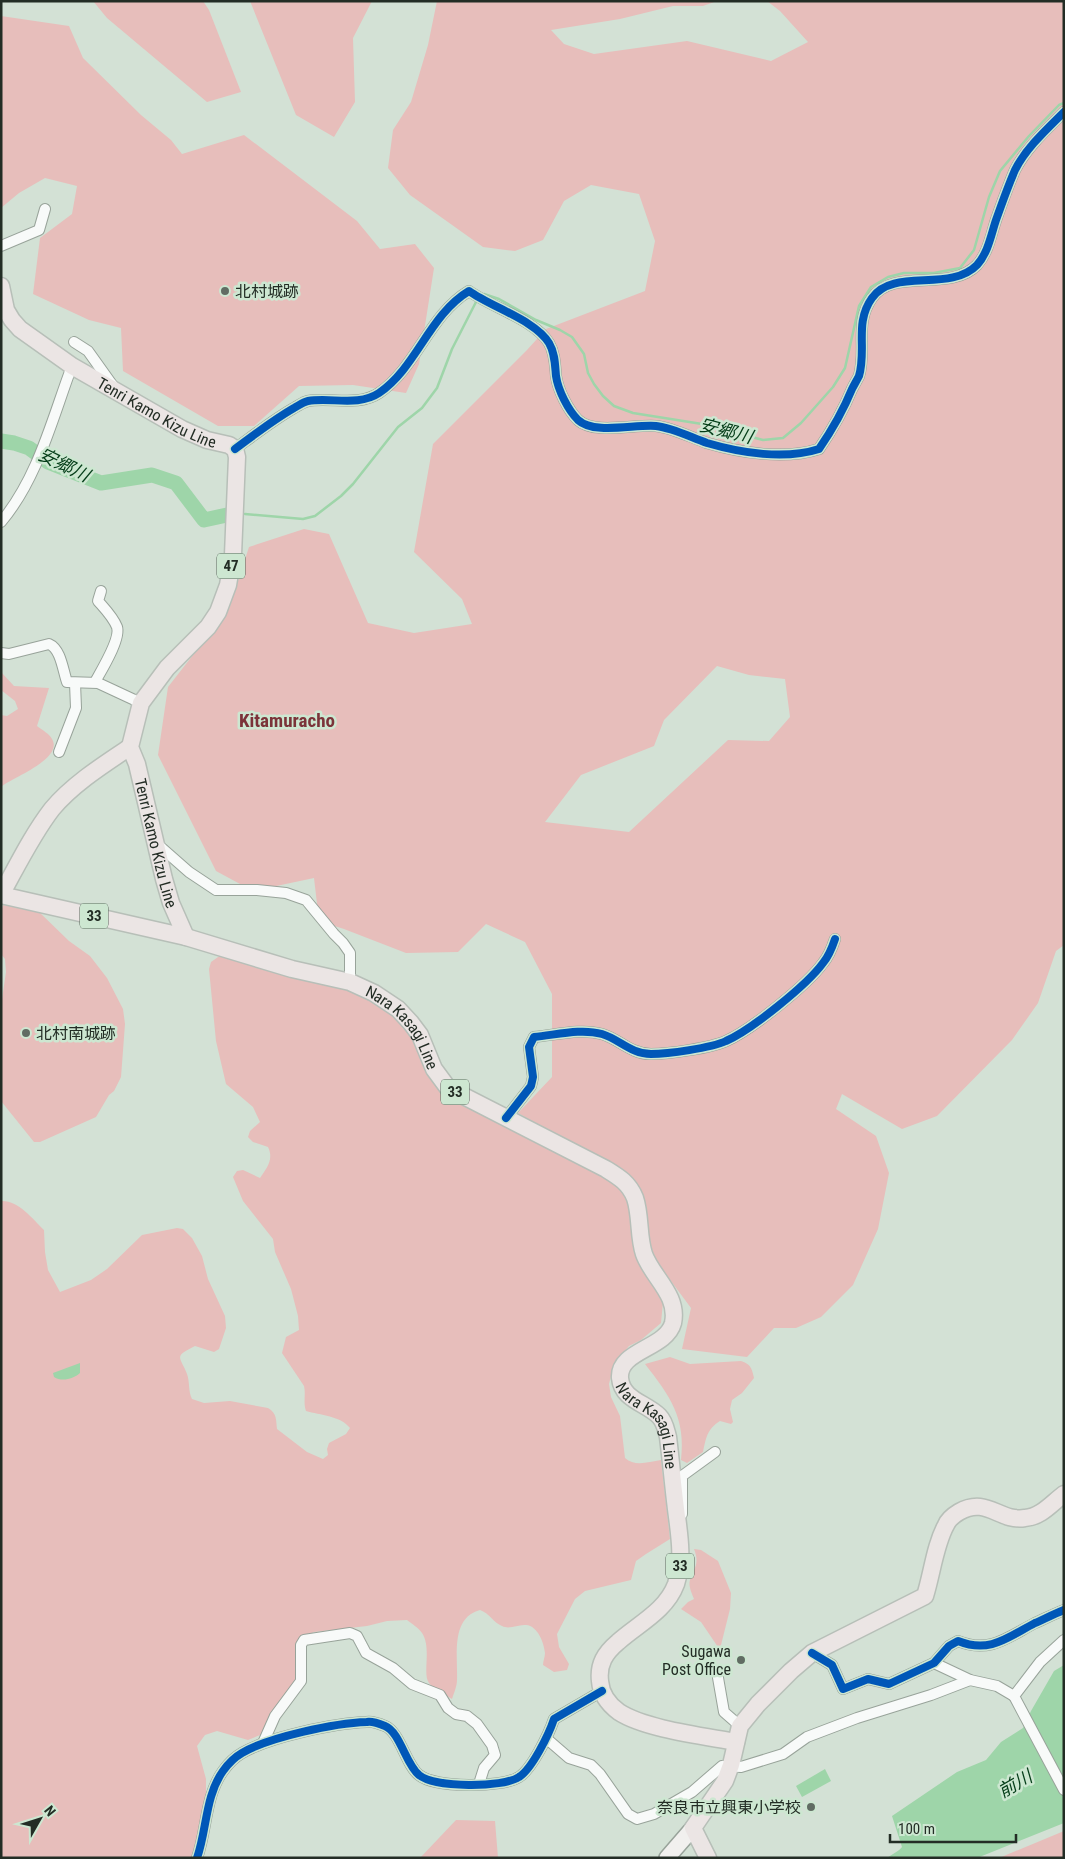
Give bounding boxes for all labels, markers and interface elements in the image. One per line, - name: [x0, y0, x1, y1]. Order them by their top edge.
- place label: 北村城跡: [235, 282, 299, 301]
- marker: 北村城跡: [219, 285, 231, 297]
- street label: Tenri Kamo Kizu Line: [94, 373, 218, 452]
- water label: 安郷川: [697, 414, 757, 448]
- water label: 安郷川: [35, 443, 95, 487]
- road number: 47: [217, 554, 245, 578]
- district label: Kitamuracho: [239, 709, 335, 732]
- street label: Tenri Kamo Kizu Line: [131, 776, 181, 911]
- road number: 33: [80, 904, 108, 928]
- street label: Nara Kasagi Line: [363, 982, 442, 1072]
- place label: 北村南城跡: [36, 1024, 116, 1043]
- marker: 北村南城跡: [20, 1027, 32, 1039]
- road number: 33: [441, 1080, 469, 1104]
- street label: Nara Kasagi Line: [612, 1379, 681, 1470]
- road number: 33: [666, 1554, 694, 1578]
- place label: Sugawa Post Office: [662, 1642, 731, 1679]
- marker: Sugawa Post Office: [735, 1654, 747, 1666]
- water label: 前川: [994, 1764, 1037, 1802]
- north arrow: [15, 1794, 65, 1844]
- place label: 奈良市立興東小学校: [657, 1798, 801, 1817]
- marker: 奈良市立興東小学校: [805, 1801, 817, 1813]
- text: N: [41, 1802, 59, 1819]
- scale bar: [890, 1812, 1016, 1844]
- text: 100 m: [898, 1820, 935, 1838]

